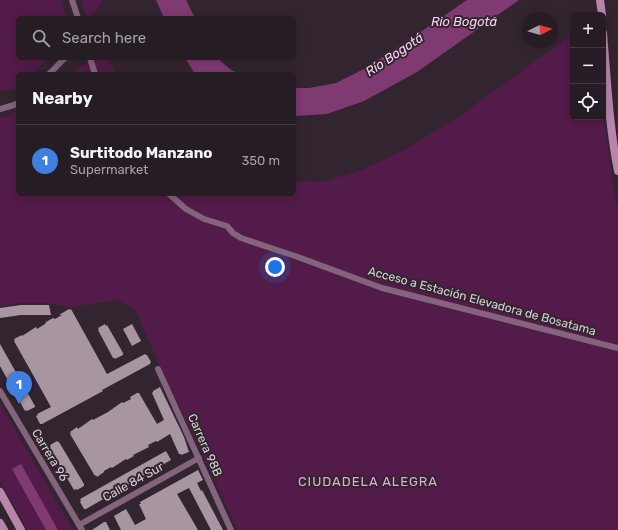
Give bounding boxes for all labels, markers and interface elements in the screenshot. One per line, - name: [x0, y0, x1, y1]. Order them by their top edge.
- north arrow: [522, 12, 558, 48]
- map controls: [570, 12, 606, 120]
- button: +: [570, 12, 606, 48]
- water label: Rio Bogotá: [431, 14, 497, 30]
- search box: [16, 16, 296, 60]
- icon: search: [30, 27, 52, 49]
- text: Search here: [62, 29, 146, 47]
- water label: Río Bogotá: [363, 29, 427, 80]
- button: −: [570, 48, 606, 84]
- button: locate: [570, 84, 606, 120]
- text: Nearby: [32, 88, 93, 108]
- text: Surtitodo Manzano: [70, 144, 213, 162]
- text: 1: [42, 153, 48, 168]
- text: 350 m: [241, 153, 280, 168]
- text: Supermarket: [70, 162, 148, 177]
- your location: [265, 257, 285, 277]
- street label: Acceso a Estación Elevadora de Bosatama: [366, 264, 598, 338]
- pin: 1: [6, 371, 32, 404]
- street label: Carrera 98B: [185, 411, 225, 479]
- street label: Carrera 96: [29, 426, 71, 484]
- street label: Calle 84 Sur: [100, 459, 166, 504]
- district label: CIUDADELA ALEGRA: [298, 474, 438, 489]

